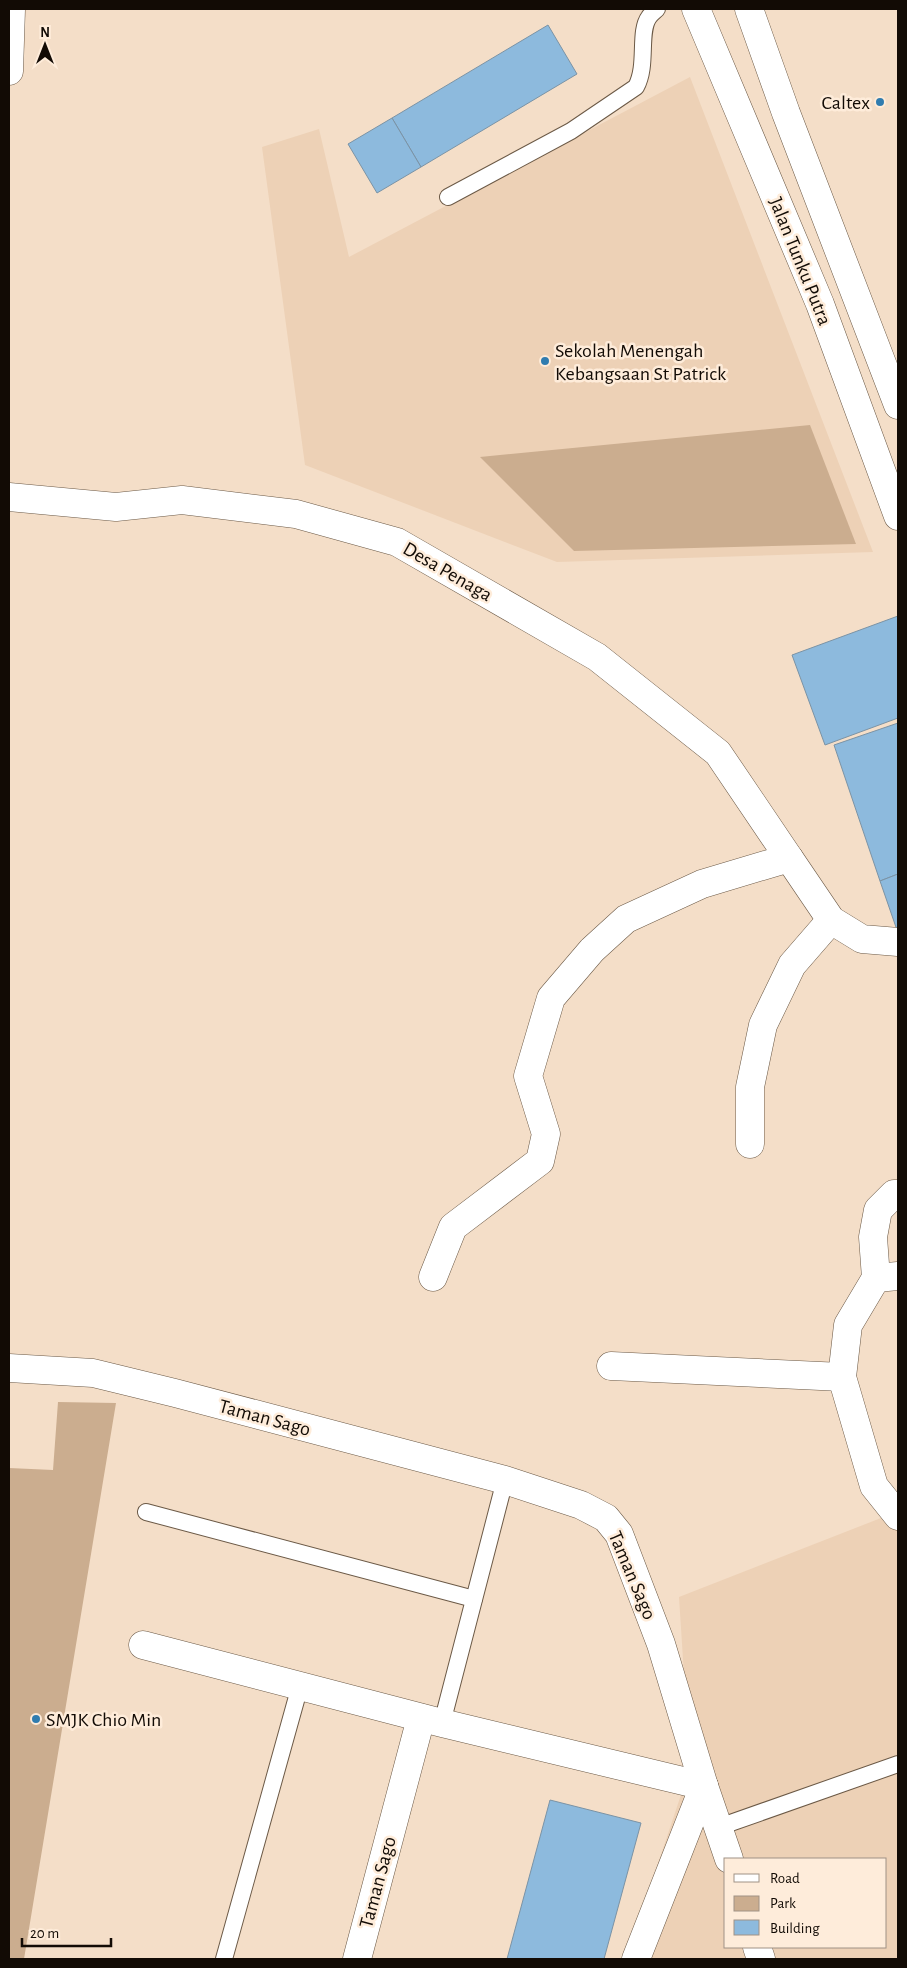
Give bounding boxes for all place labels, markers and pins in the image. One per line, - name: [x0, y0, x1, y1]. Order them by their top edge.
- place label: Caltex: [821, 93, 870, 113]
- marker: Caltex: [874, 96, 886, 108]
- place label: Sekolah Menengah Kebangsaan St Patrick: [555, 341, 726, 384]
- marker: Sekolah Menengah Kebangsaan St Patrick: [539, 355, 551, 367]
- place label: SMJK Chio Min: [46, 1710, 161, 1730]
- marker: SMJK Chio Min: [30, 1713, 42, 1725]

